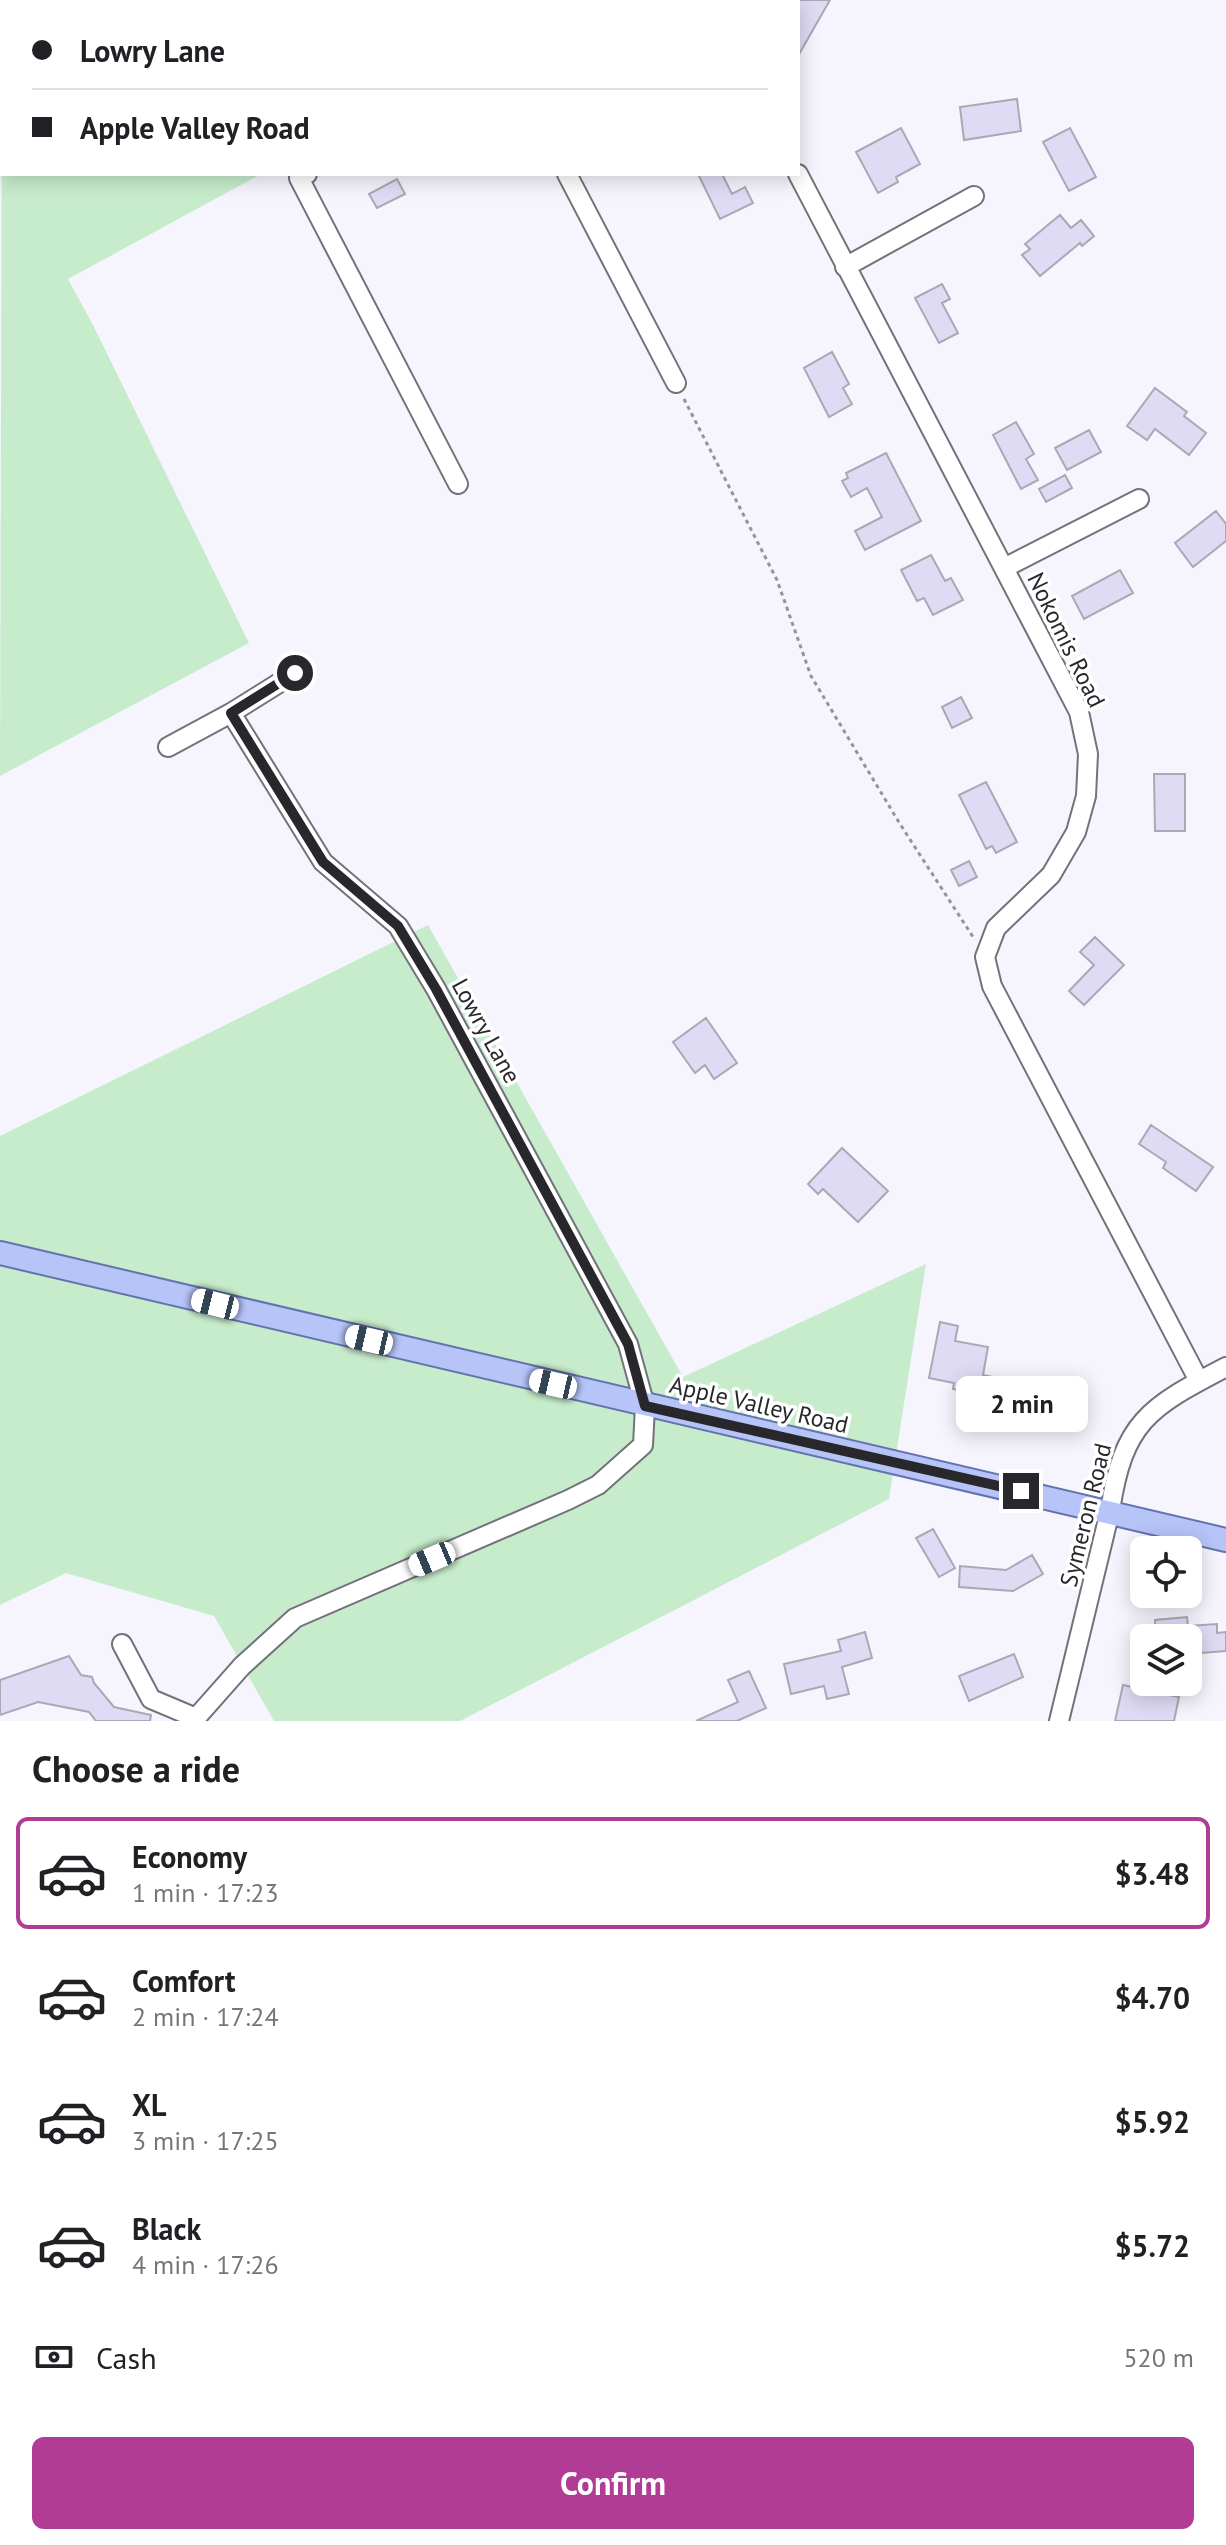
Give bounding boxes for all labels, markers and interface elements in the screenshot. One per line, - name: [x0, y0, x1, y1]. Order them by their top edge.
- text: Lowry Lane: [80, 31, 225, 70]
- text: Apple Valley Road: [80, 108, 310, 147]
- street label: Nokomis Road: [1020, 567, 1112, 712]
- route start: [277, 655, 313, 691]
- street label: Lowry Lane: [445, 973, 528, 1089]
- car: [189, 1287, 241, 1321]
- car: [343, 1323, 395, 1357]
- car: [527, 1367, 579, 1401]
- street label: Apple Valley Road: [667, 1369, 851, 1440]
- callout: 2 min: [955, 1375, 1087, 1431]
- text: 2 min: [990, 1387, 1054, 1420]
- street label: Symeron Road: [1053, 1440, 1118, 1590]
- route end: [1003, 1473, 1039, 1509]
- map controls: [1130, 1536, 1202, 1696]
- button: locate: [1130, 1536, 1202, 1608]
- car: [405, 1539, 459, 1579]
- button: layers: [1130, 1624, 1202, 1696]
- text: Choose a ride: [32, 1745, 240, 1792]
- icon: car: [36, 1837, 108, 1909]
- text: Economy: [132, 1837, 247, 1876]
- text: $3.48: [1115, 1854, 1190, 1893]
- text: 1 min · 17:23: [132, 1876, 279, 1909]
- icon: car: [36, 1961, 108, 2033]
- text: Comfort: [132, 1961, 235, 2000]
- text: $4.70: [1115, 1978, 1190, 2017]
- text: 2 min · 17:24: [132, 2000, 279, 2033]
- icon: car: [36, 2085, 108, 2157]
- text: XL: [132, 2085, 166, 2124]
- text: $5.92: [1115, 2102, 1190, 2141]
- text: 3 min · 17:25: [132, 2124, 279, 2157]
- icon: car: [36, 2209, 108, 2281]
- text: Black: [132, 2209, 201, 2248]
- text: $5.72: [1115, 2226, 1190, 2265]
- text: 4 min · 17:26: [132, 2248, 279, 2281]
- icon: cash: [32, 2335, 76, 2379]
- text: Cash: [96, 2338, 157, 2377]
- text: 520 m: [1123, 2341, 1194, 2374]
- button: Confirm: [32, 2437, 1194, 2529]

